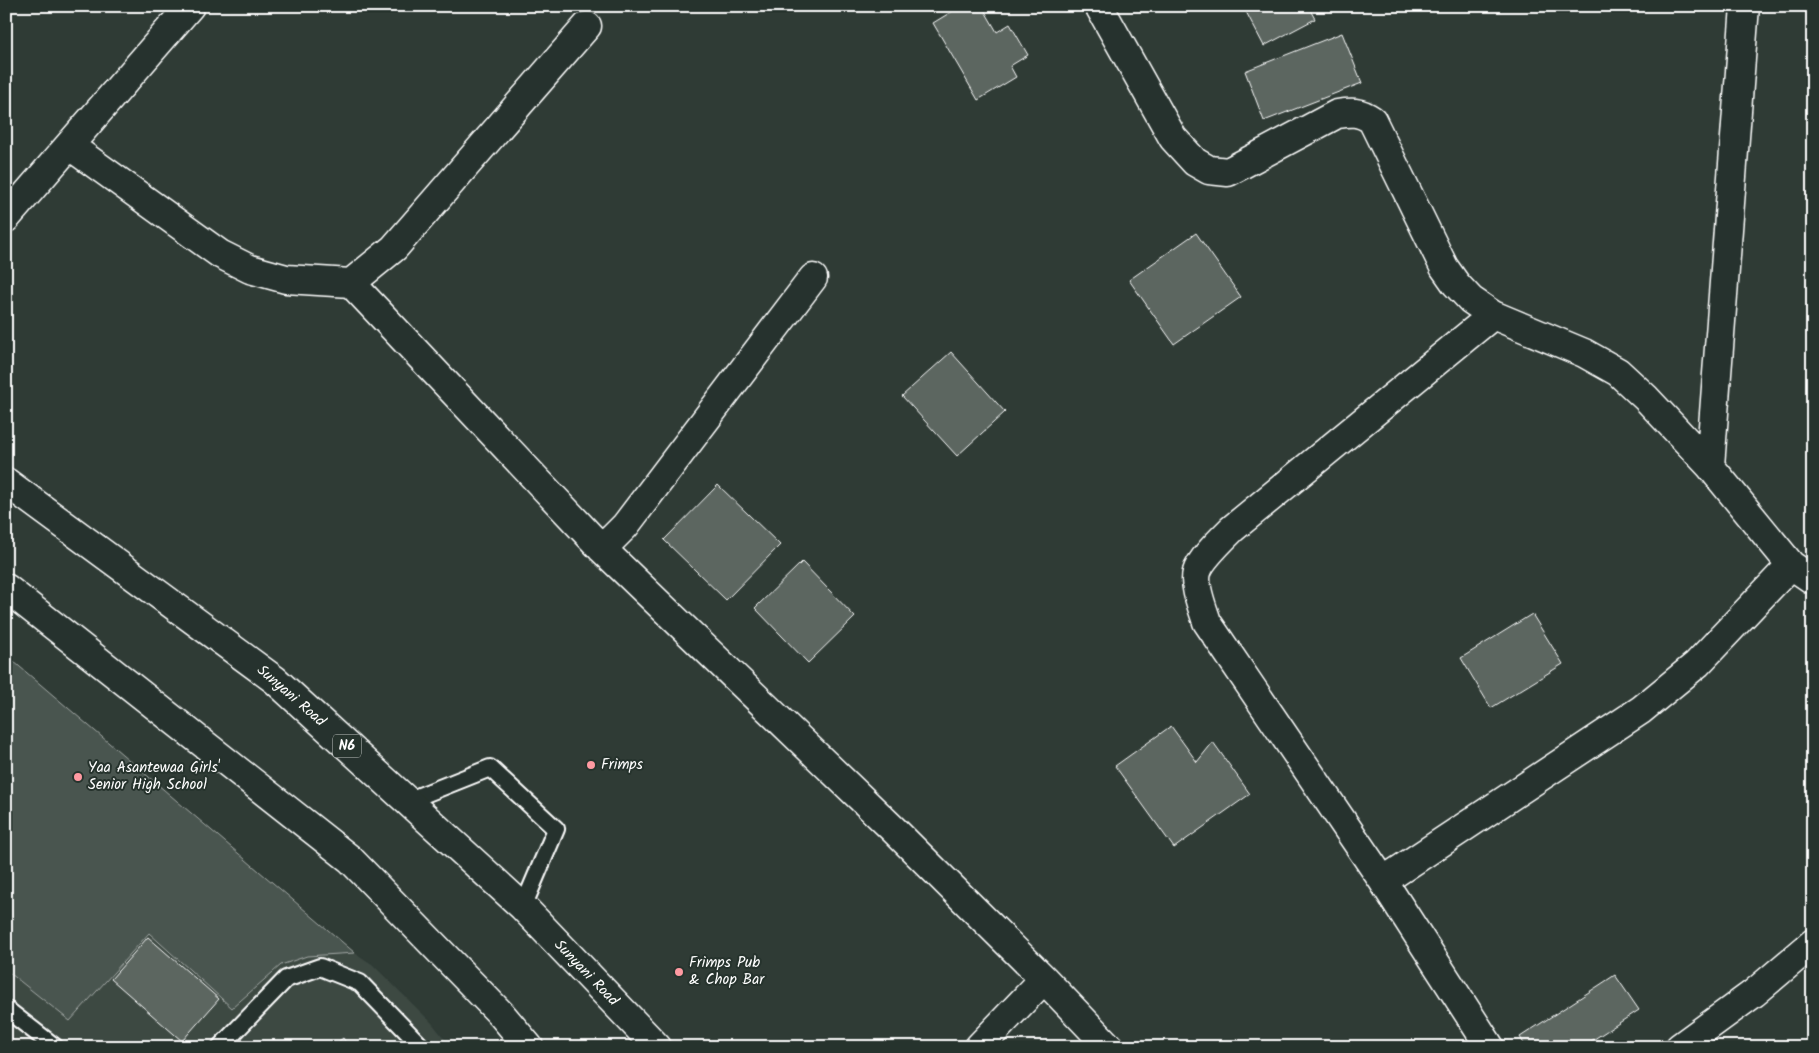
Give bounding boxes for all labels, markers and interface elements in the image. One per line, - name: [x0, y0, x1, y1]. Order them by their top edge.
- street label: Sunyani Road: [251, 659, 331, 733]
- road number: N6: [333, 734, 361, 758]
- place label: Frimps: [601, 753, 643, 777]
- place label: Yaa Asantewaa Girls' Senior High School: [88, 756, 221, 797]
- marker: Frimps: [585, 759, 597, 771]
- marker: Yaa Asantewaa Girls' Senior High School: [72, 771, 84, 783]
- street label: Sunyani Road: [548, 934, 624, 1012]
- place label: Frimps Pub & Chop Bar: [689, 951, 765, 992]
- marker: Frimps Pub & Chop Bar: [673, 966, 685, 978]

